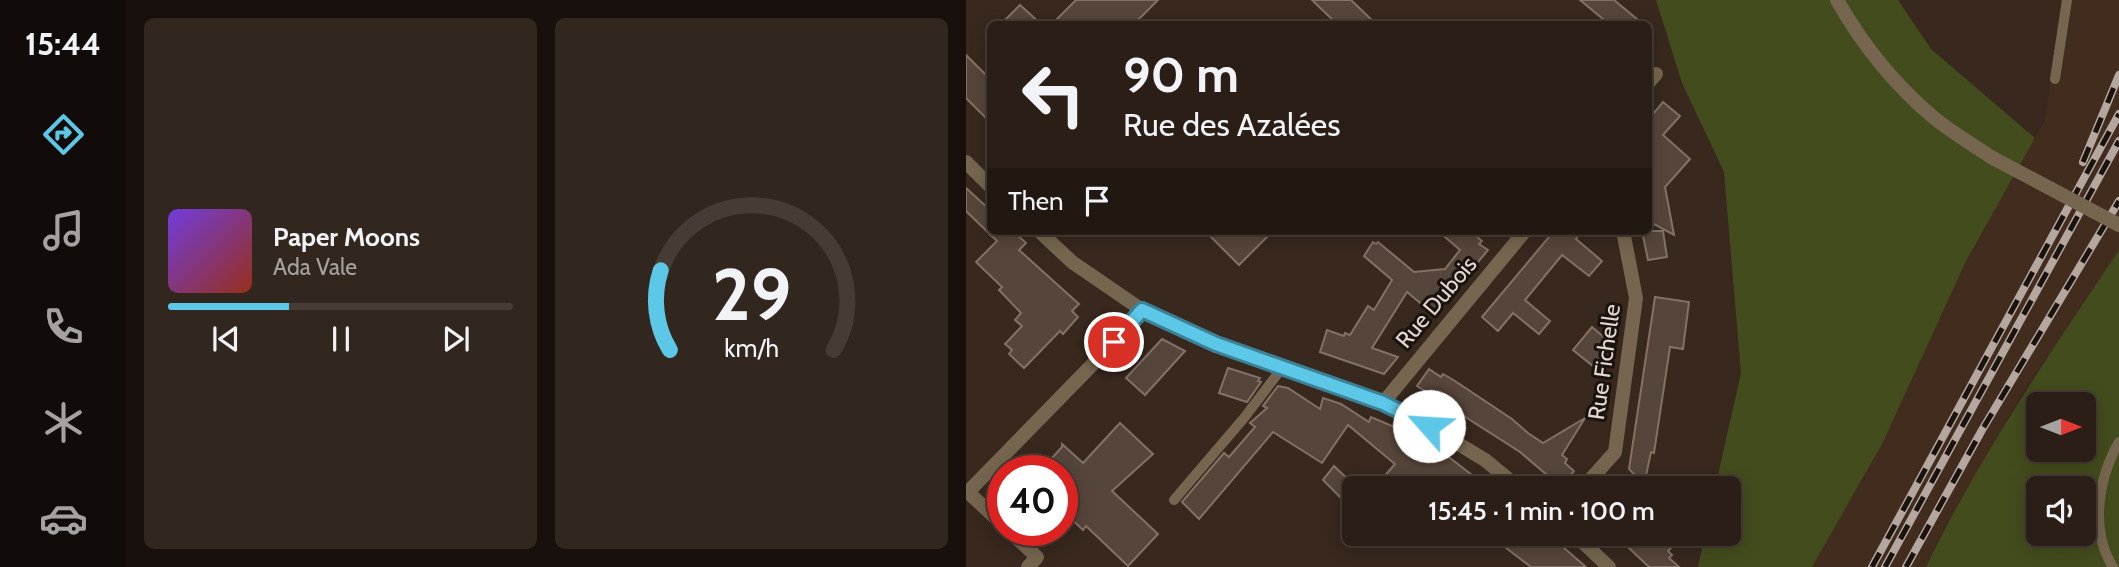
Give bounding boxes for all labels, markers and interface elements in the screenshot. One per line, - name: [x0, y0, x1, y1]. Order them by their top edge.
- text: 15:44: [25, 24, 101, 63]
- text: 90 m: [1123, 45, 1239, 104]
- icon: left: [1008, 49, 1099, 140]
- text: Rue des Azalées: [1123, 105, 1340, 144]
- icon: directions: [39, 110, 88, 159]
- icon: arrive: [1078, 182, 1116, 220]
- text: Then: [1008, 185, 1064, 217]
- icon: music: [39, 206, 88, 255]
- text: Paper Moons: [273, 221, 420, 253]
- text: 29: [712, 250, 791, 338]
- street label: Rue Dubois: [1390, 250, 1482, 354]
- text: Ada Vale: [273, 253, 357, 281]
- icon: phone: [39, 302, 88, 351]
- street label: Rue Fichelle: [1582, 302, 1626, 422]
- pin: [1084, 312, 1144, 372]
- icon: previous: [207, 320, 245, 358]
- icon: pause: [322, 320, 360, 358]
- icon: next: [437, 320, 475, 358]
- icon: arrive: [1095, 323, 1133, 361]
- text: km/h: [724, 332, 779, 362]
- position arrow: [1392, 389, 1466, 463]
- north arrow: [2026, 392, 2096, 462]
- map controls: [2026, 392, 2096, 546]
- icon: climate: [39, 398, 88, 447]
- speed limit sign: 40: [987, 455, 1078, 546]
- button: sound: [2026, 476, 2096, 546]
- icon: car: [39, 494, 88, 543]
- text: 15:45 · 1 min · 100 m: [1428, 495, 1655, 527]

